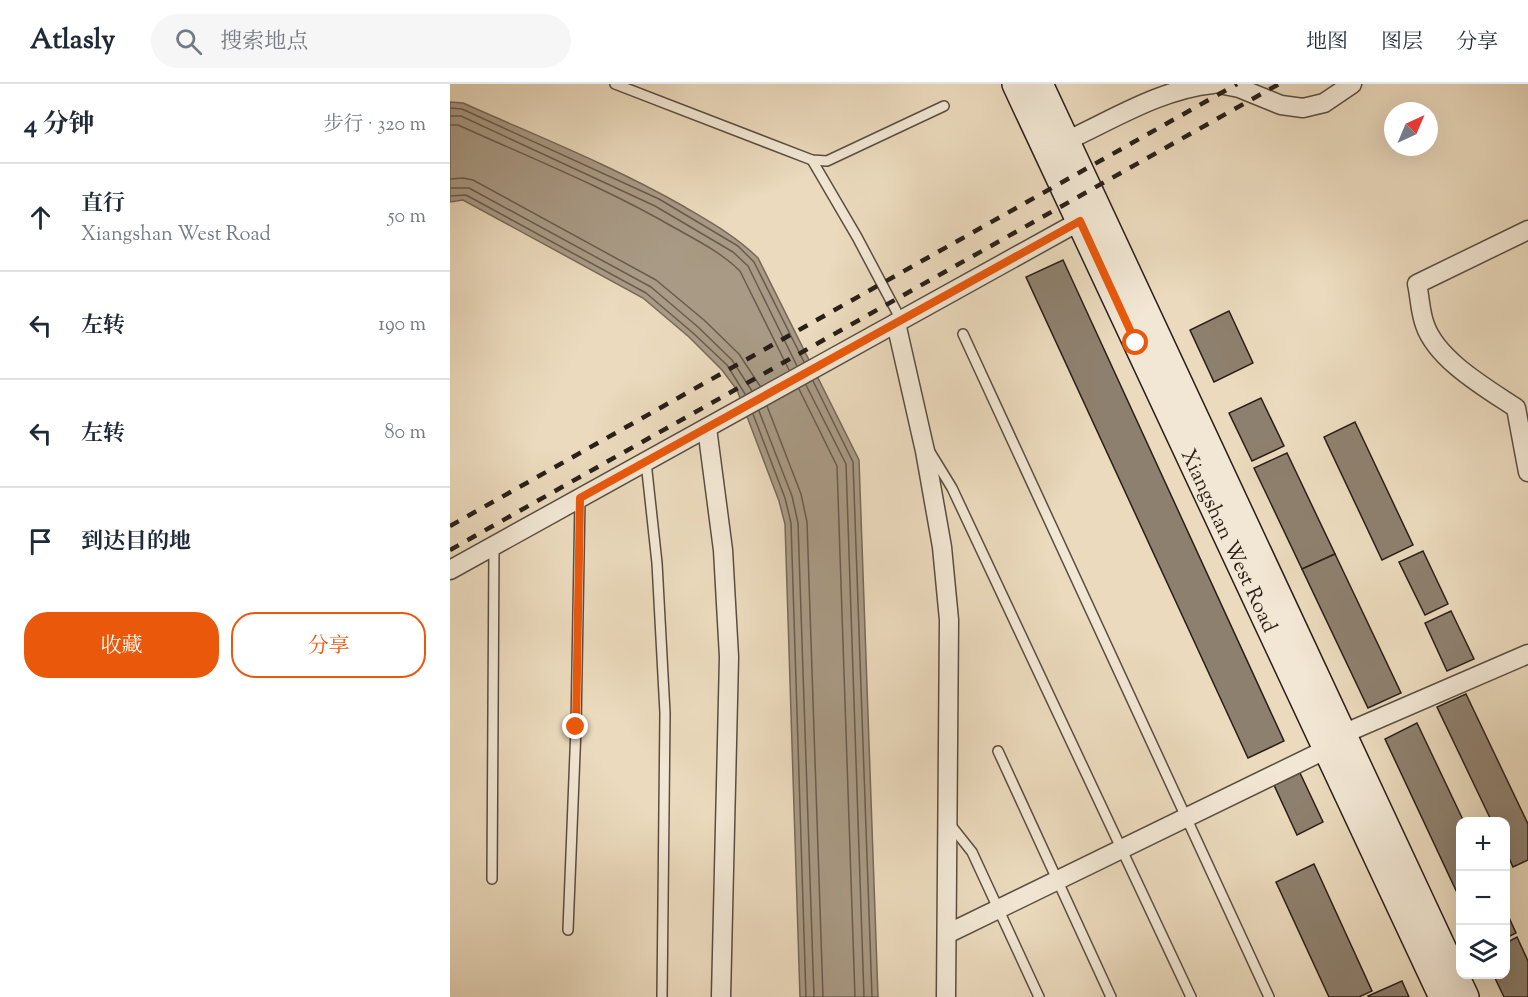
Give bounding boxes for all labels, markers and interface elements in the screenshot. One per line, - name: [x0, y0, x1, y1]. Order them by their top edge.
- search box: [151, 14, 571, 68]
- text: Atlasly: [30, 21, 115, 61]
- icon: search: [172, 25, 205, 58]
- text: 搜索地点: [220, 27, 308, 59]
- text: 地图: [1306, 28, 1348, 58]
- text: 图层: [1381, 28, 1423, 58]
- text: 分享: [1456, 28, 1498, 58]
- north arrow: [1384, 102, 1438, 156]
- text: 4 分钟: [24, 107, 95, 144]
- text: 步行 · 320 m: [324, 111, 426, 140]
- text: 直行: [81, 189, 125, 221]
- icon: ahead: [24, 201, 57, 234]
- text: 50 m: [388, 203, 426, 232]
- text: Xiangshan West Road: [81, 221, 271, 250]
- icon: left: [24, 309, 57, 342]
- text: 左转: [81, 311, 125, 343]
- text: 190 m: [378, 311, 426, 340]
- route start: [1122, 329, 1148, 355]
- icon: left: [24, 417, 57, 450]
- text: 左转: [81, 419, 125, 451]
- text: 80 m: [385, 419, 426, 448]
- street label: Xiangshan West Road: [1172, 445, 1284, 638]
- icon: arrive: [24, 525, 57, 558]
- text: 到达目的地: [81, 527, 191, 559]
- button: 收藏: [24, 612, 219, 678]
- button: 分享: [231, 612, 426, 678]
- route end: [562, 713, 588, 739]
- map controls: [1456, 817, 1510, 979]
- button: +: [1456, 817, 1510, 871]
- button: −: [1456, 871, 1510, 925]
- button: layers: [1456, 925, 1510, 979]

